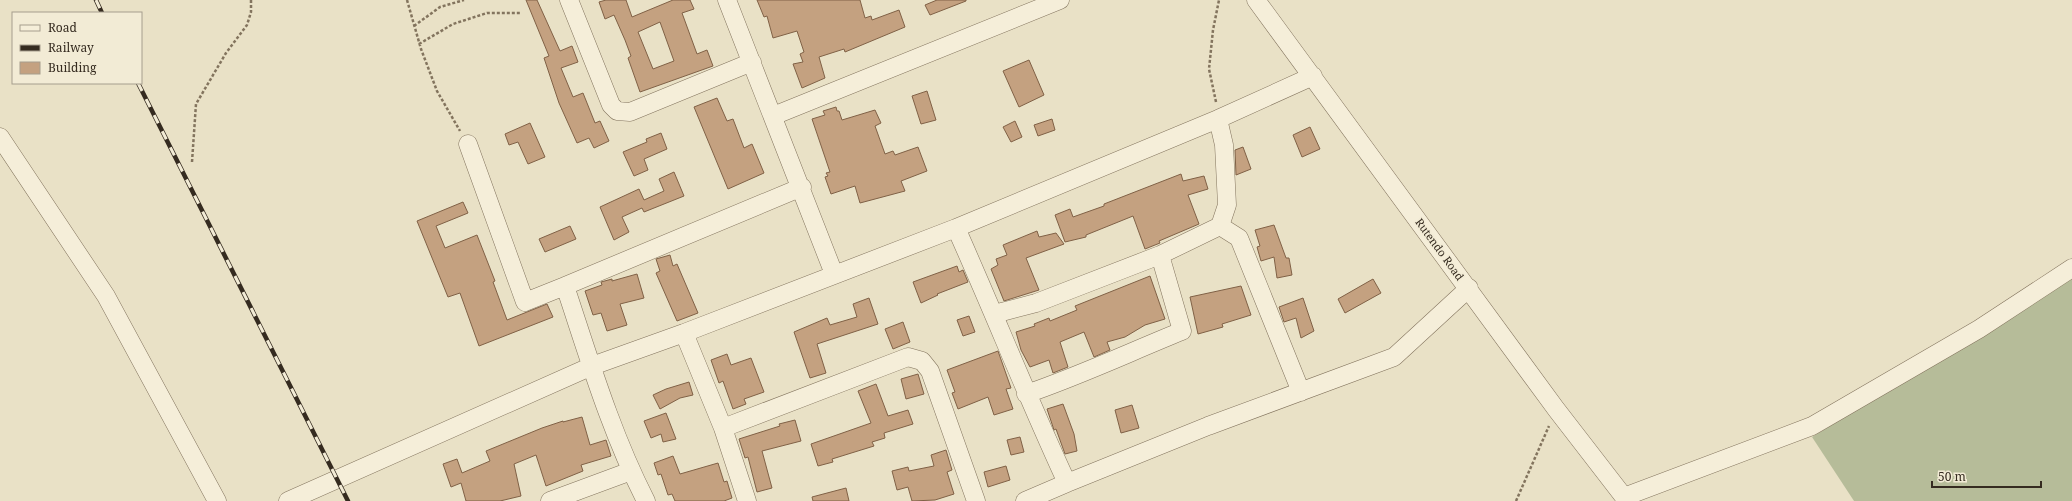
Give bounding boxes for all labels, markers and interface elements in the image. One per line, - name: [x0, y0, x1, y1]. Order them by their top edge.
- legend: [12, 12, 142, 84]
- text: Road: [48, 19, 78, 36]
- text: Railway: [48, 39, 94, 56]
- text: Building: [48, 59, 97, 76]
- street label: Rutendo Road: [1412, 215, 1468, 283]
- scale bar: [1932, 463, 2041, 489]
- text: 50 m: [1938, 468, 1966, 485]

